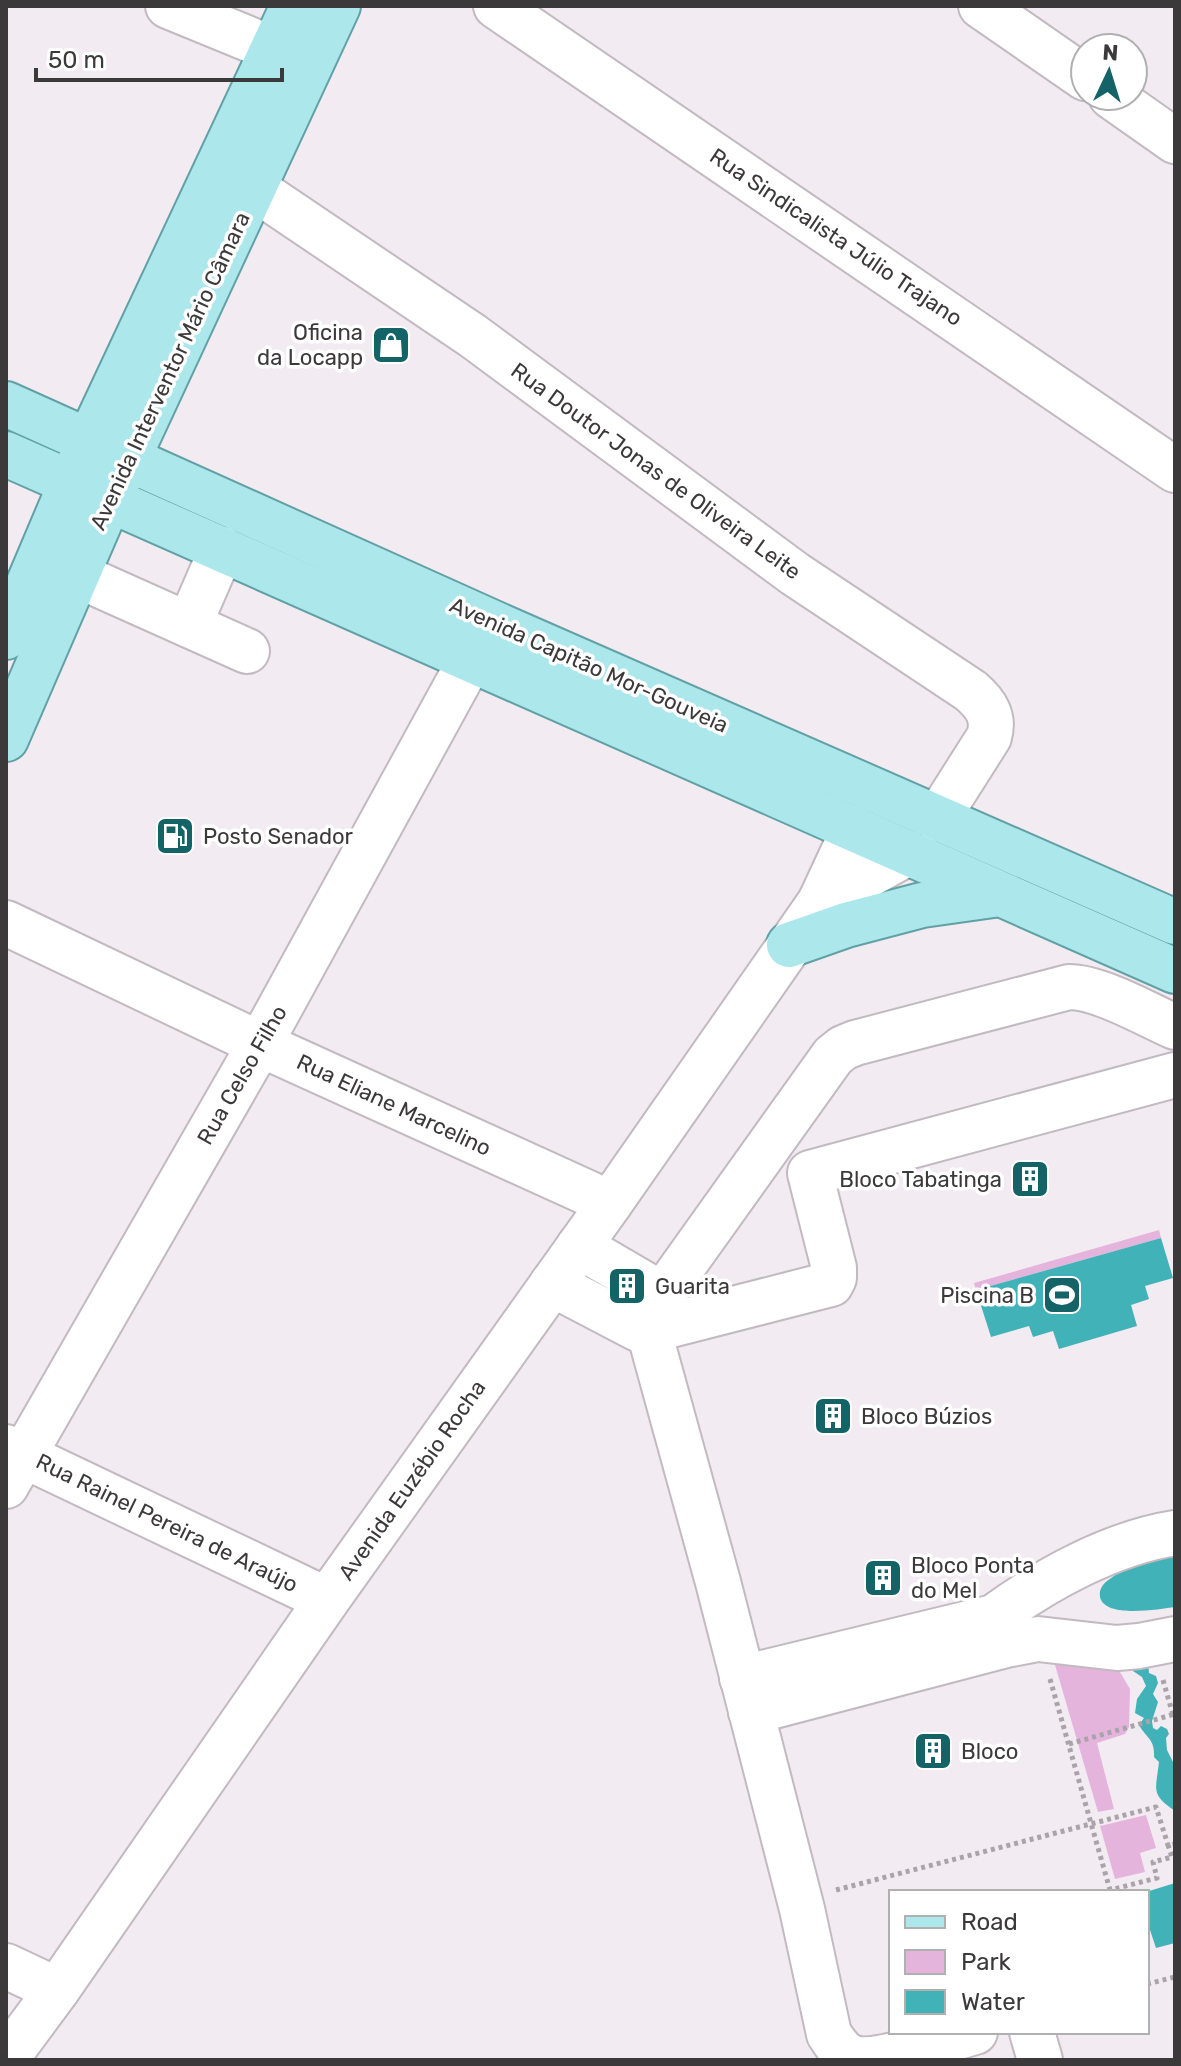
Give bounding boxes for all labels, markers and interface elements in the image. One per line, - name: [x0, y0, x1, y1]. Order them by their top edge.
- scale bar: [36, 32, 282, 82]
- north arrow: [1069, 32, 1149, 112]
- text: N: [1102, 39, 1119, 67]
- text: 50 m: [48, 46, 105, 74]
- street label: Rua Sindicalista Júlio Trajano: [705, 142, 967, 332]
- street label: Avenida Interventor Mário Câmara: [84, 208, 256, 534]
- place label: Oficina da Locapp: [257, 319, 363, 371]
- shop icon: Oficina da Locapp: [370, 324, 412, 366]
- street label: Rua Doutor Jonas de Oliveira Leite: [506, 357, 806, 585]
- street label: Avenida Capitão Mor-Gouveia: [446, 591, 732, 739]
- fuel station icon: Posto Senador: [154, 815, 196, 857]
- place label: Posto Senador: [203, 823, 354, 850]
- street label: Rua Celso Filho: [191, 1001, 293, 1149]
- street label: Rua Eliane Marcelino: [293, 1048, 495, 1162]
- building icon: Bloco Tabatinga: [1009, 1158, 1051, 1200]
- place label: Bloco Tabatinga: [839, 1166, 1002, 1193]
- building icon: Guarita: [606, 1265, 648, 1307]
- place label: Guarita: [655, 1273, 730, 1300]
- sports icon: Piscina B: [1041, 1274, 1083, 1316]
- place label: Piscina B: [940, 1282, 1034, 1309]
- street label: Avenida Euzébio Rocha: [333, 1375, 491, 1585]
- building icon: Bloco Búzios: [812, 1395, 854, 1437]
- place label: Bloco Búzios: [861, 1403, 992, 1430]
- street label: Rua Rainel Pereira de Araújo: [32, 1448, 302, 1598]
- place label: Bloco Ponta do Mel: [911, 1552, 1034, 1604]
- building icon: Bloco Ponta do Mel: [862, 1557, 904, 1599]
- building icon: Bloco: [912, 1730, 954, 1772]
- place label: Bloco: [961, 1738, 1018, 1765]
- legend: [889, 1890, 1149, 2034]
- text: Road: [961, 1908, 1018, 1936]
- text: Park: [961, 1948, 1012, 1976]
- text: Water: [961, 1988, 1025, 2016]

